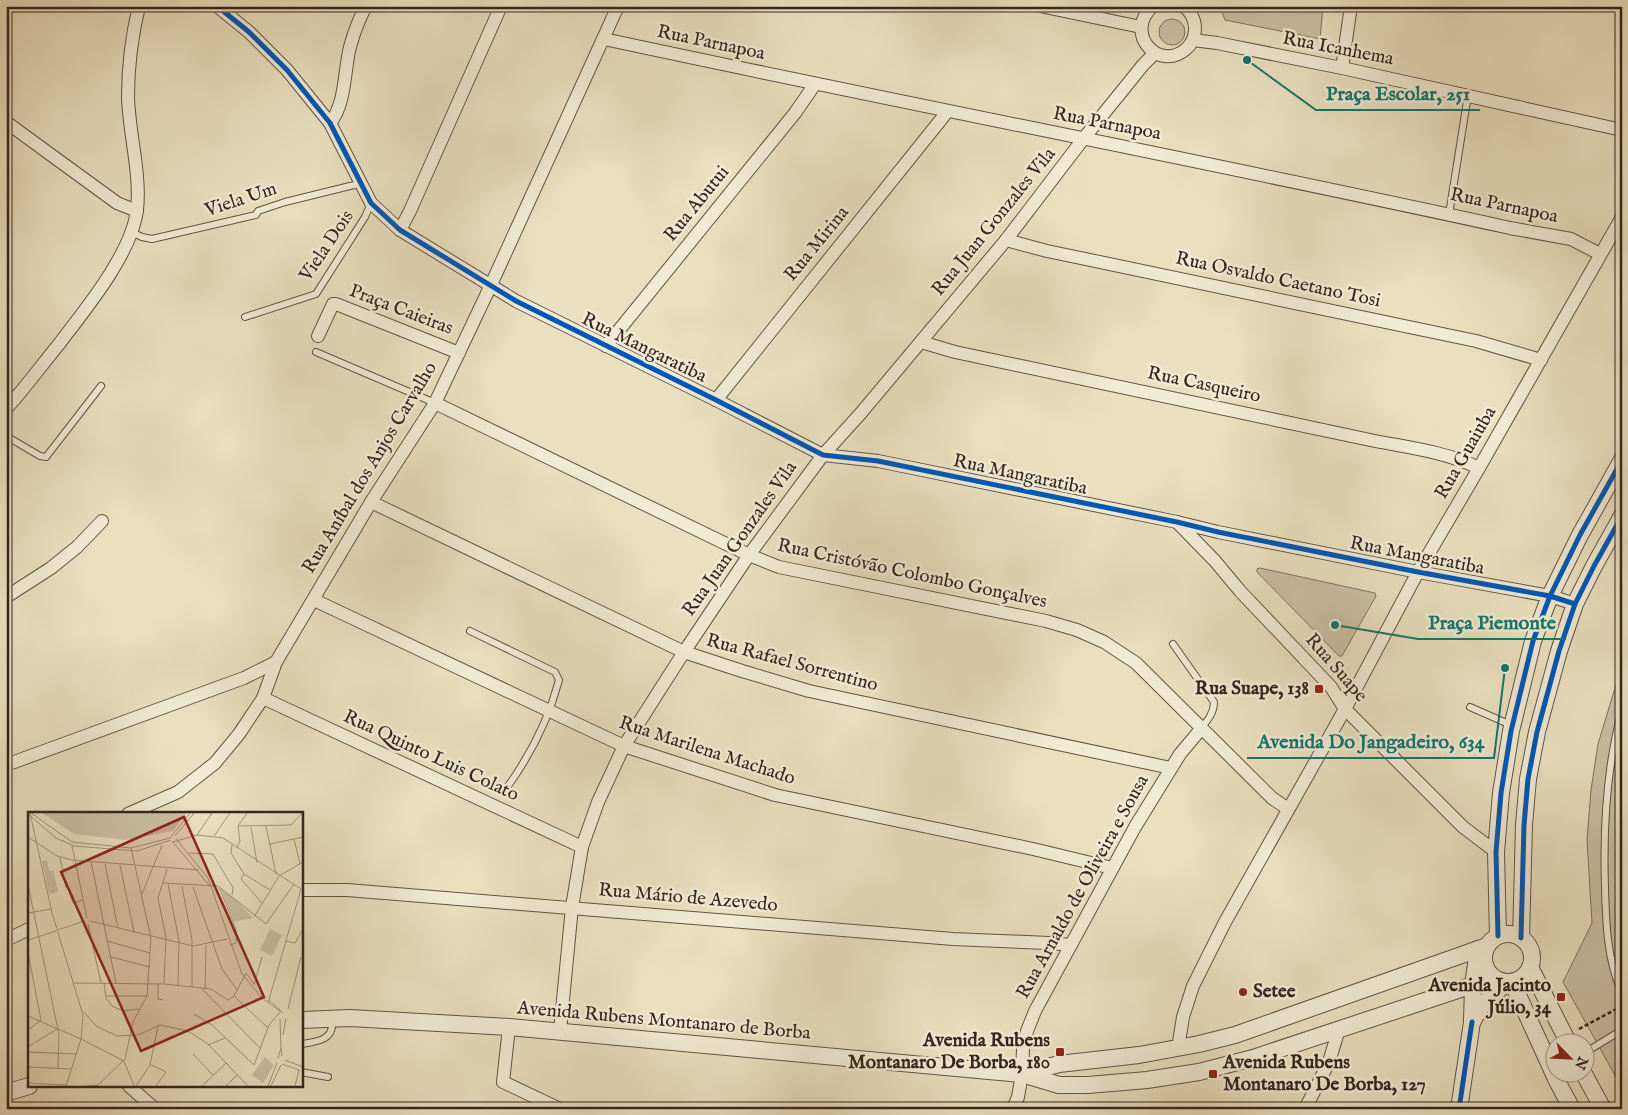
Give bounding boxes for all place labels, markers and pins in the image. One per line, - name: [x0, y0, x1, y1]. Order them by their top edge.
- callout: Praça Escolar, 251: [1316, 75, 1480, 110]
- callout: Praça Piemonte: [1418, 604, 1566, 639]
- place label: Rua Suape, 138: [1195, 677, 1309, 701]
- marker: Rua Suape, 138: [1313, 683, 1325, 695]
- callout: Avenida Do Jangadeiro, 634: [1247, 723, 1494, 758]
- place label: Avenida Jacinto Júlio, 34: [1427, 974, 1552, 1020]
- place label: Setee: [1253, 980, 1296, 1004]
- marker: Setee: [1237, 986, 1249, 998]
- marker: Avenida Jacinto Júlio, 34: [1555, 991, 1567, 1003]
- place label: Avenida Rubens Montanaro De Borba, 180: [848, 1029, 1050, 1075]
- marker: Avenida Rubens Montanaro De Borba, 180: [1054, 1046, 1066, 1058]
- place label: Avenida Rubens Montanaro De Borba, 127: [1222, 1051, 1426, 1097]
- marker: Avenida Rubens Montanaro De Borba, 127: [1207, 1068, 1219, 1080]

